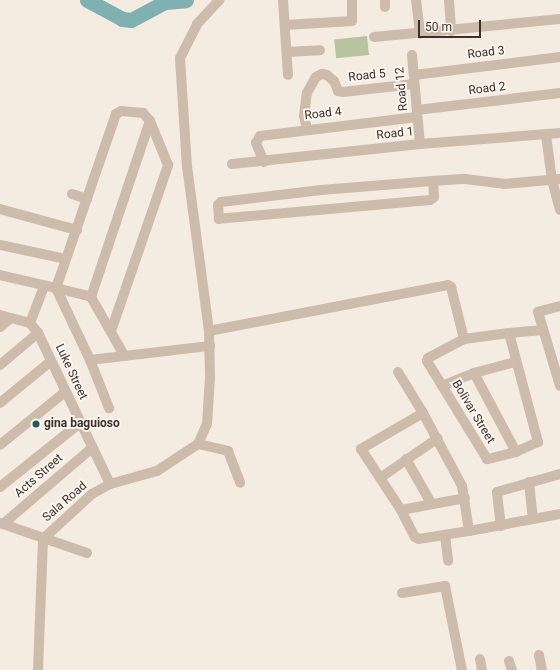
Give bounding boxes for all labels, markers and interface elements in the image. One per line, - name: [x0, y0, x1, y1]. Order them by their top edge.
- scale bar: [420, 12, 483, 38]
- text: 50 m: [425, 20, 452, 34]
- street label: Road 3: [467, 44, 505, 62]
- street label: Road 12: [393, 66, 411, 112]
- street label: Road 5: [348, 67, 386, 85]
- street label: Road 2: [468, 80, 506, 98]
- street label: Road 4: [304, 105, 342, 123]
- street label: Road 1: [376, 125, 414, 143]
- street label: Luke Street: [52, 342, 90, 402]
- street label: Bolivar Street: [449, 378, 497, 446]
- place label: gina baguioso: [44, 417, 120, 431]
- marker: gina baguioso: [31, 419, 41, 429]
- street label: Acts Street: [12, 451, 66, 501]
- street label: Sala Road: [40, 479, 90, 525]

